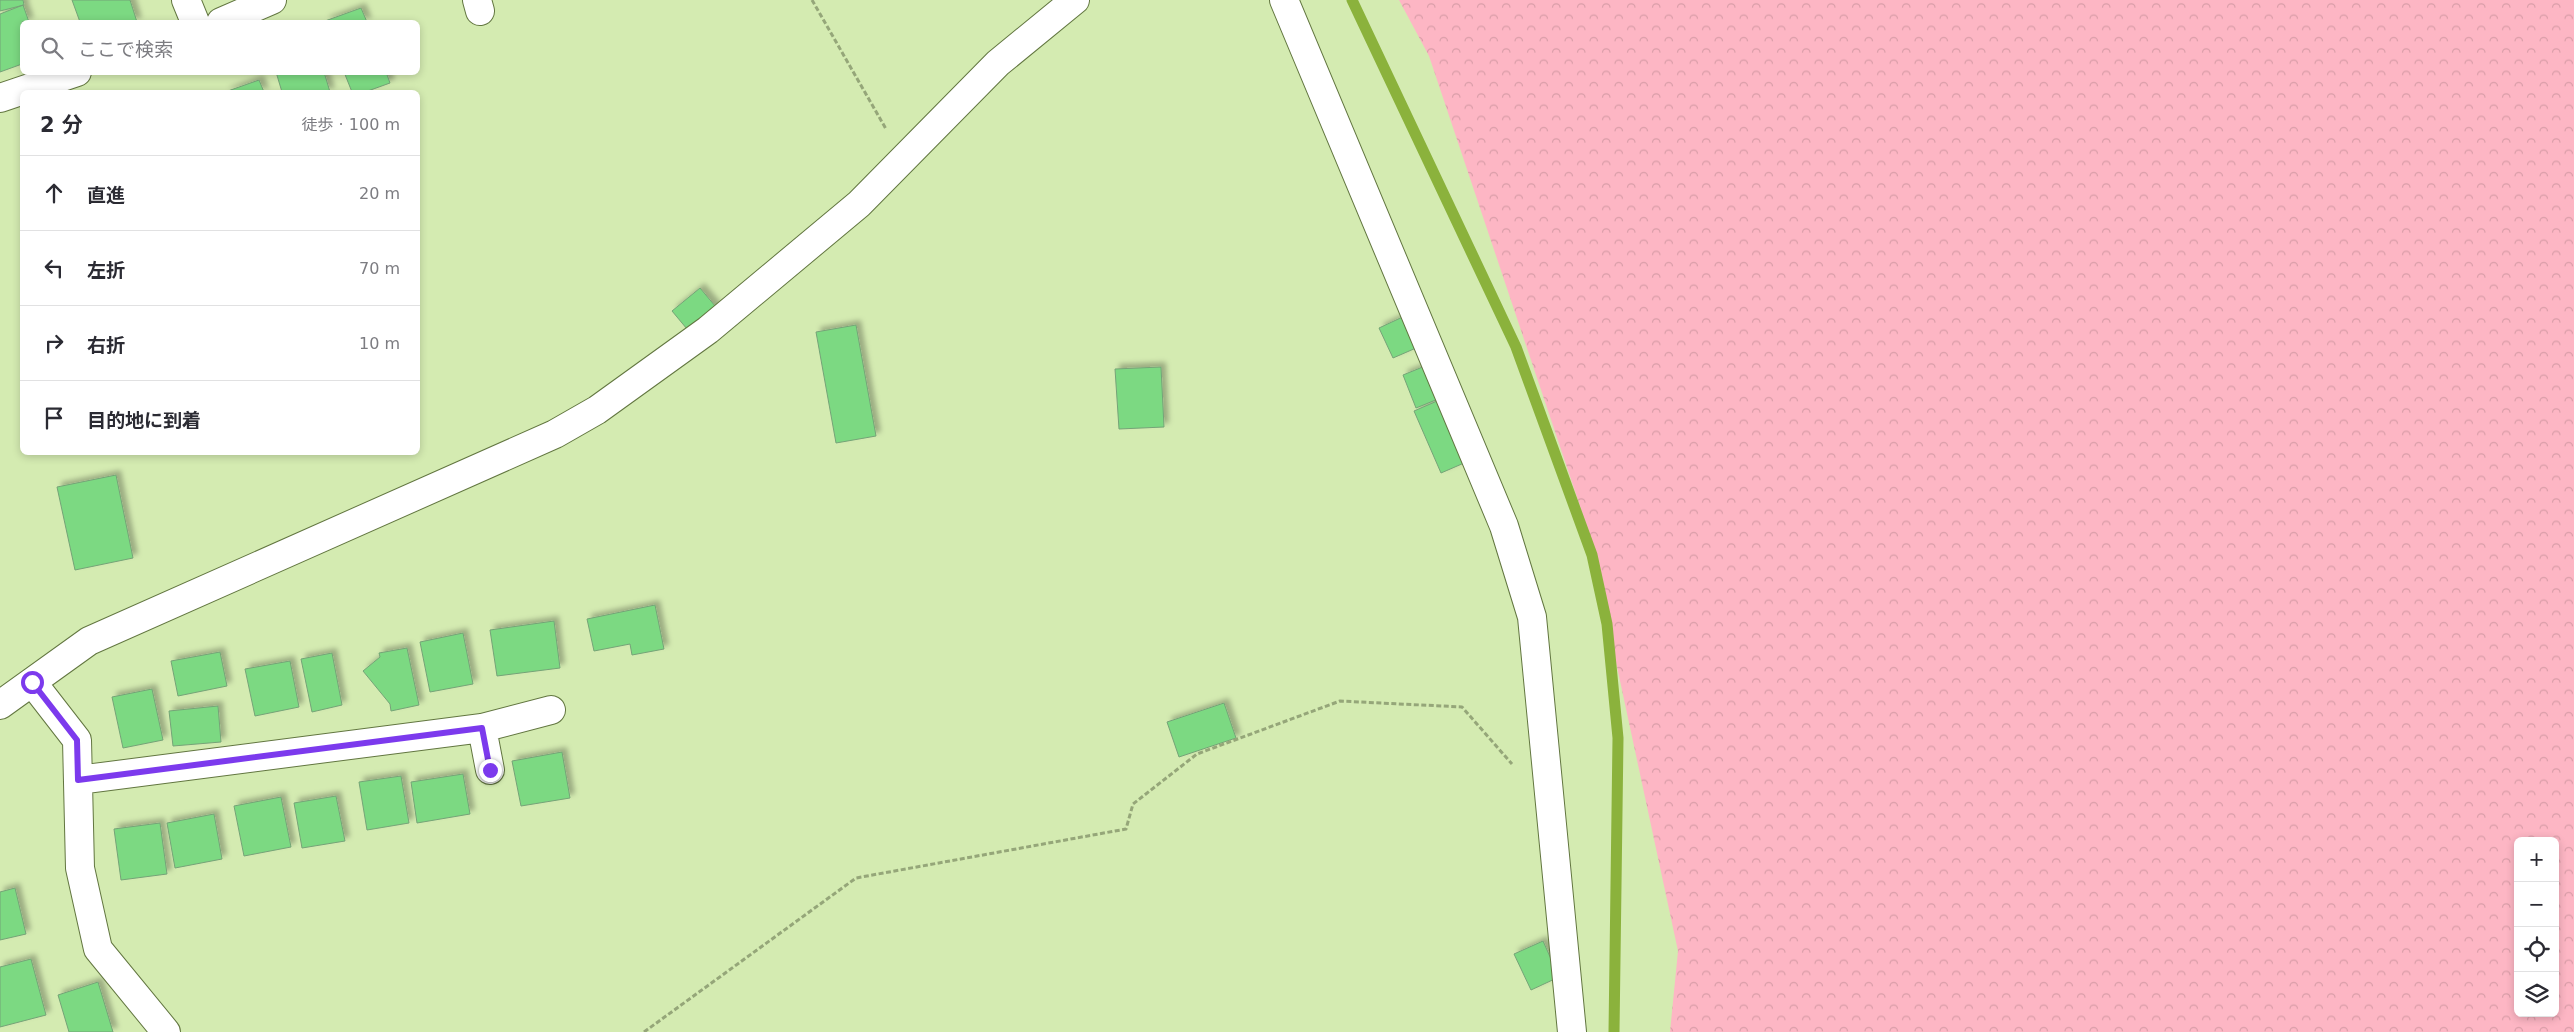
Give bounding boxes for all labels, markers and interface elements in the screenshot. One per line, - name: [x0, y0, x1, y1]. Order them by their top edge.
- search box: [20, 20, 420, 75]
- icon: search: [38, 34, 66, 62]
- text: ここで検索: [78, 38, 173, 60]
- text: 2 分: [40, 113, 83, 137]
- text: 徒歩 · 100 m: [302, 115, 400, 134]
- icon: ahead: [40, 179, 68, 207]
- text: 直進: [87, 184, 125, 206]
- text: 20 m: [359, 184, 400, 203]
- icon: left: [40, 254, 68, 282]
- text: 左折: [87, 259, 125, 281]
- text: 70 m: [359, 259, 400, 278]
- icon: right: [40, 329, 68, 357]
- text: 右折: [87, 334, 125, 356]
- text: 10 m: [359, 334, 400, 353]
- icon: arrive: [40, 404, 68, 432]
- text: 目的地に到着: [87, 409, 201, 431]
- route start: [21, 671, 44, 694]
- route end: [479, 759, 502, 782]
- map controls: [2514, 837, 2559, 1017]
- button: +: [2514, 837, 2559, 882]
- button: −: [2514, 882, 2559, 927]
- button: locate: [2514, 927, 2559, 972]
- button: layers: [2514, 972, 2559, 1017]

